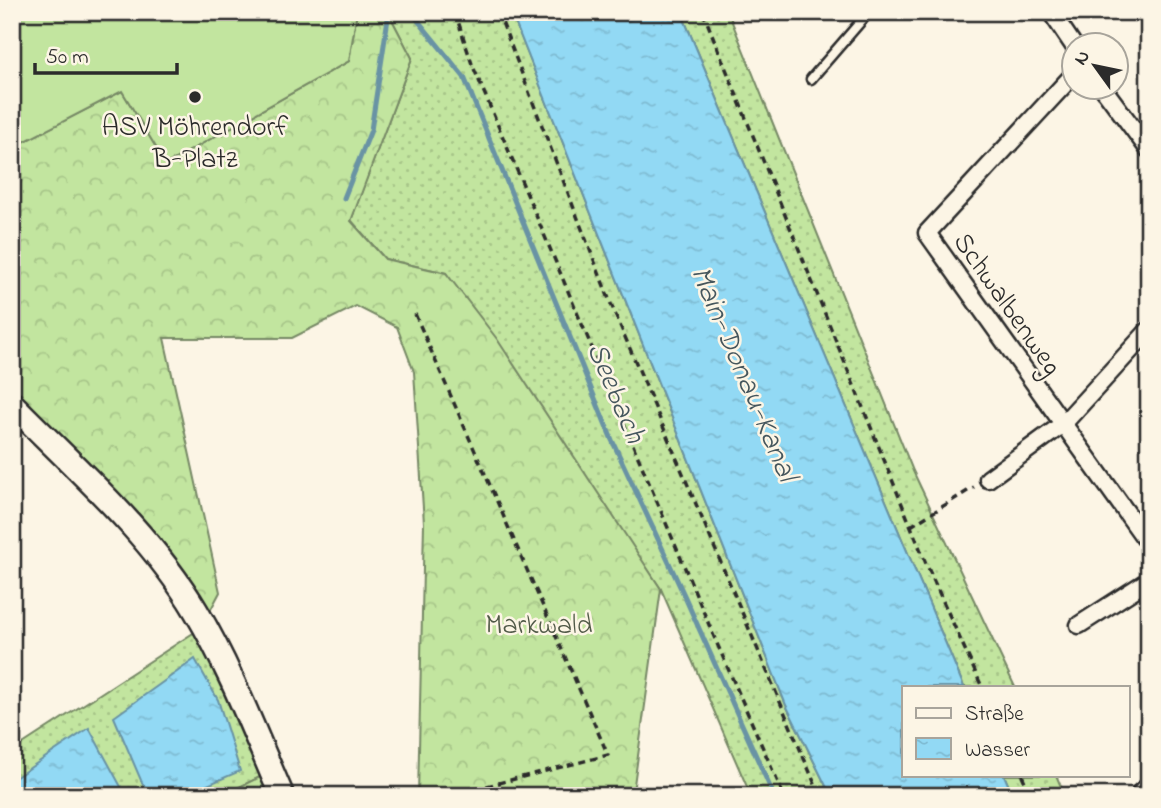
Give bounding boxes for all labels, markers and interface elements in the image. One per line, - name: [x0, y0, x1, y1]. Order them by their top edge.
- scale bar: [35, 32, 177, 76]
- north arrow: [1060, 32, 1130, 102]
- text: 50 m: [46, 43, 89, 73]
- text: N: [1068, 45, 1098, 71]
- marker: ASV Möhrendorf B-Platz: [187, 89, 203, 105]
- place label: ASV Möhrendorf B-Platz: [102, 108, 288, 181]
- street label: Schwalbenweg: [942, 225, 1071, 385]
- water label: Main-Donau-Kanal: [677, 260, 809, 492]
- water label: Seebach: [573, 336, 655, 451]
- park label: Markwald: [486, 606, 593, 647]
- legend: [902, 686, 1130, 776]
- text: Straße: [965, 700, 1024, 730]
- text: Wasser: [965, 736, 1030, 766]

